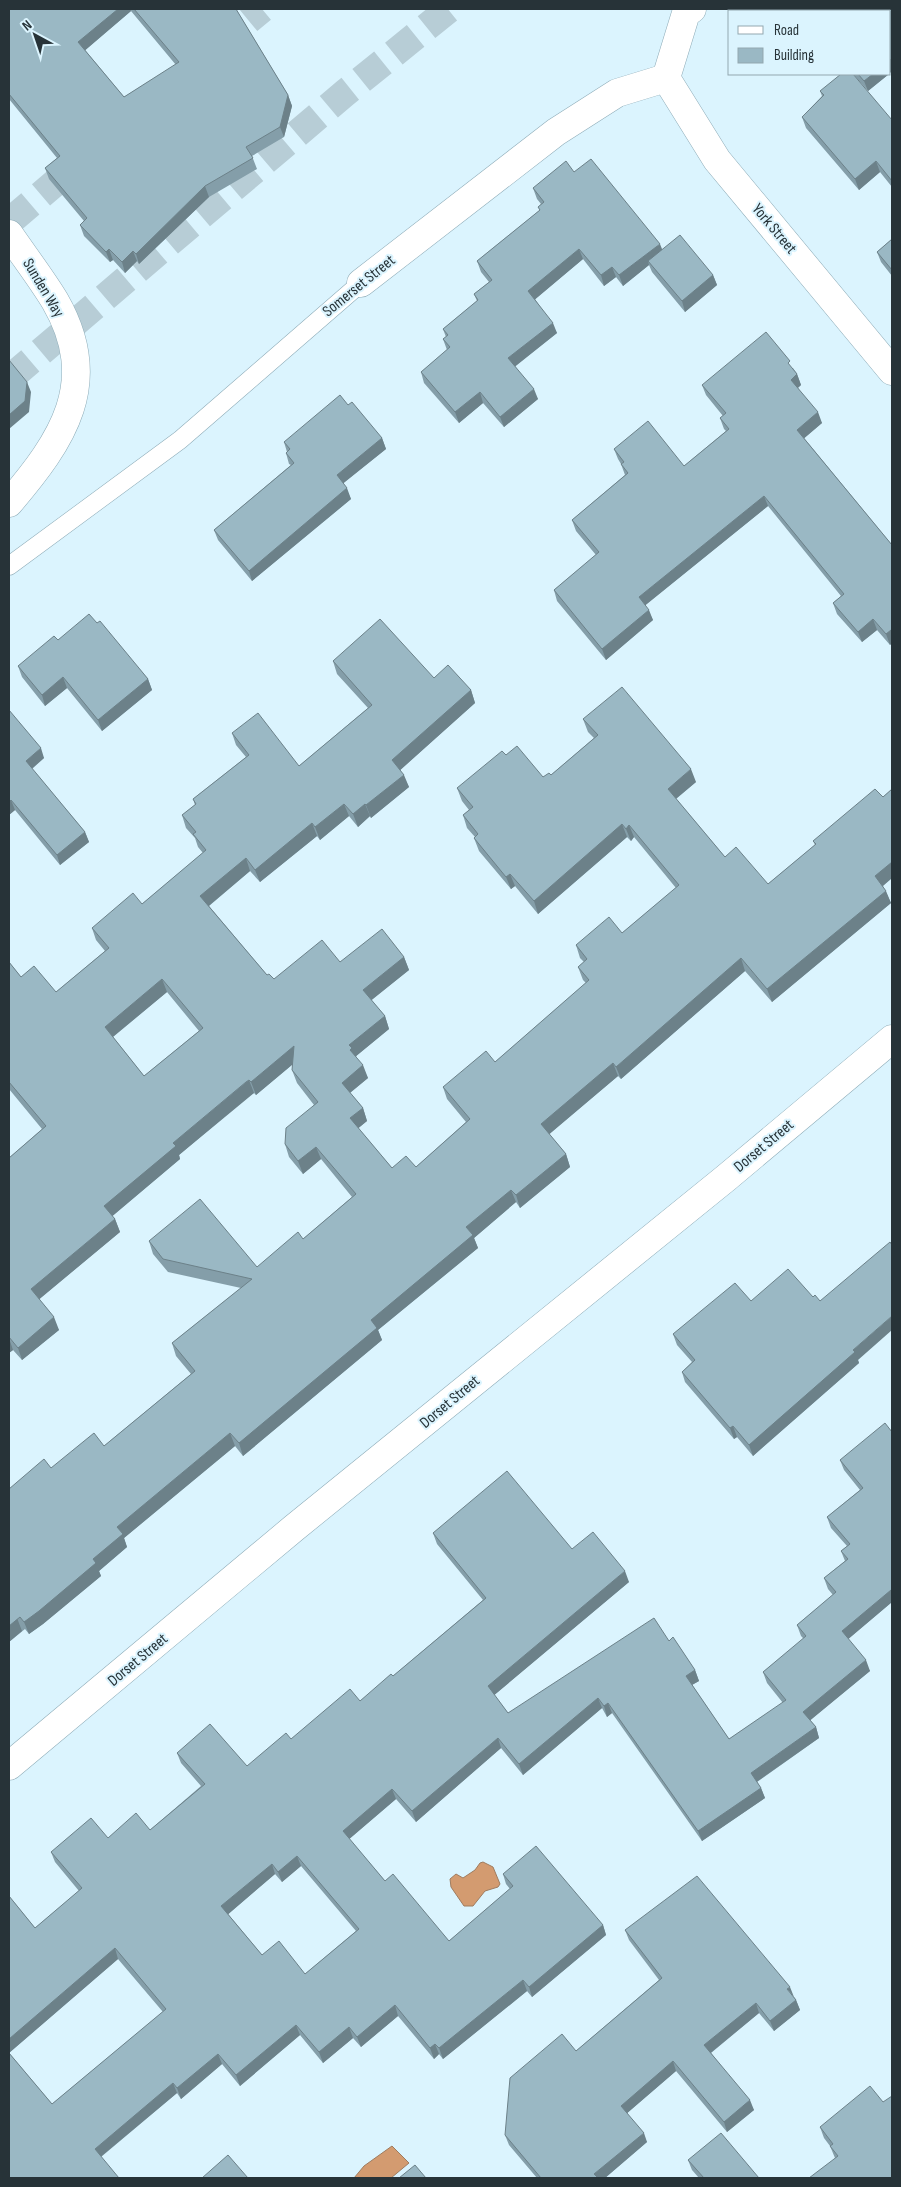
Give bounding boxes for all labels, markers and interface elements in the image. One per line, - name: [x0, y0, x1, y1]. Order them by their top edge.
- north arrow: [10, 10, 60, 60]
- legend: [728, 10, 891, 75]
- text: N: [19, 17, 35, 34]
- text: Road: [774, 21, 799, 40]
- text: Building: [774, 46, 814, 65]
- street label: York Street: [748, 200, 800, 258]
- street label: Somerset Street: [319, 251, 399, 321]
- street label: Sunden Way: [18, 255, 68, 321]
- street label: Dorset Street: [730, 1115, 798, 1176]
- street label: Dorset Street: [416, 1371, 484, 1432]
- street label: Dorset Street: [104, 1629, 172, 1690]

